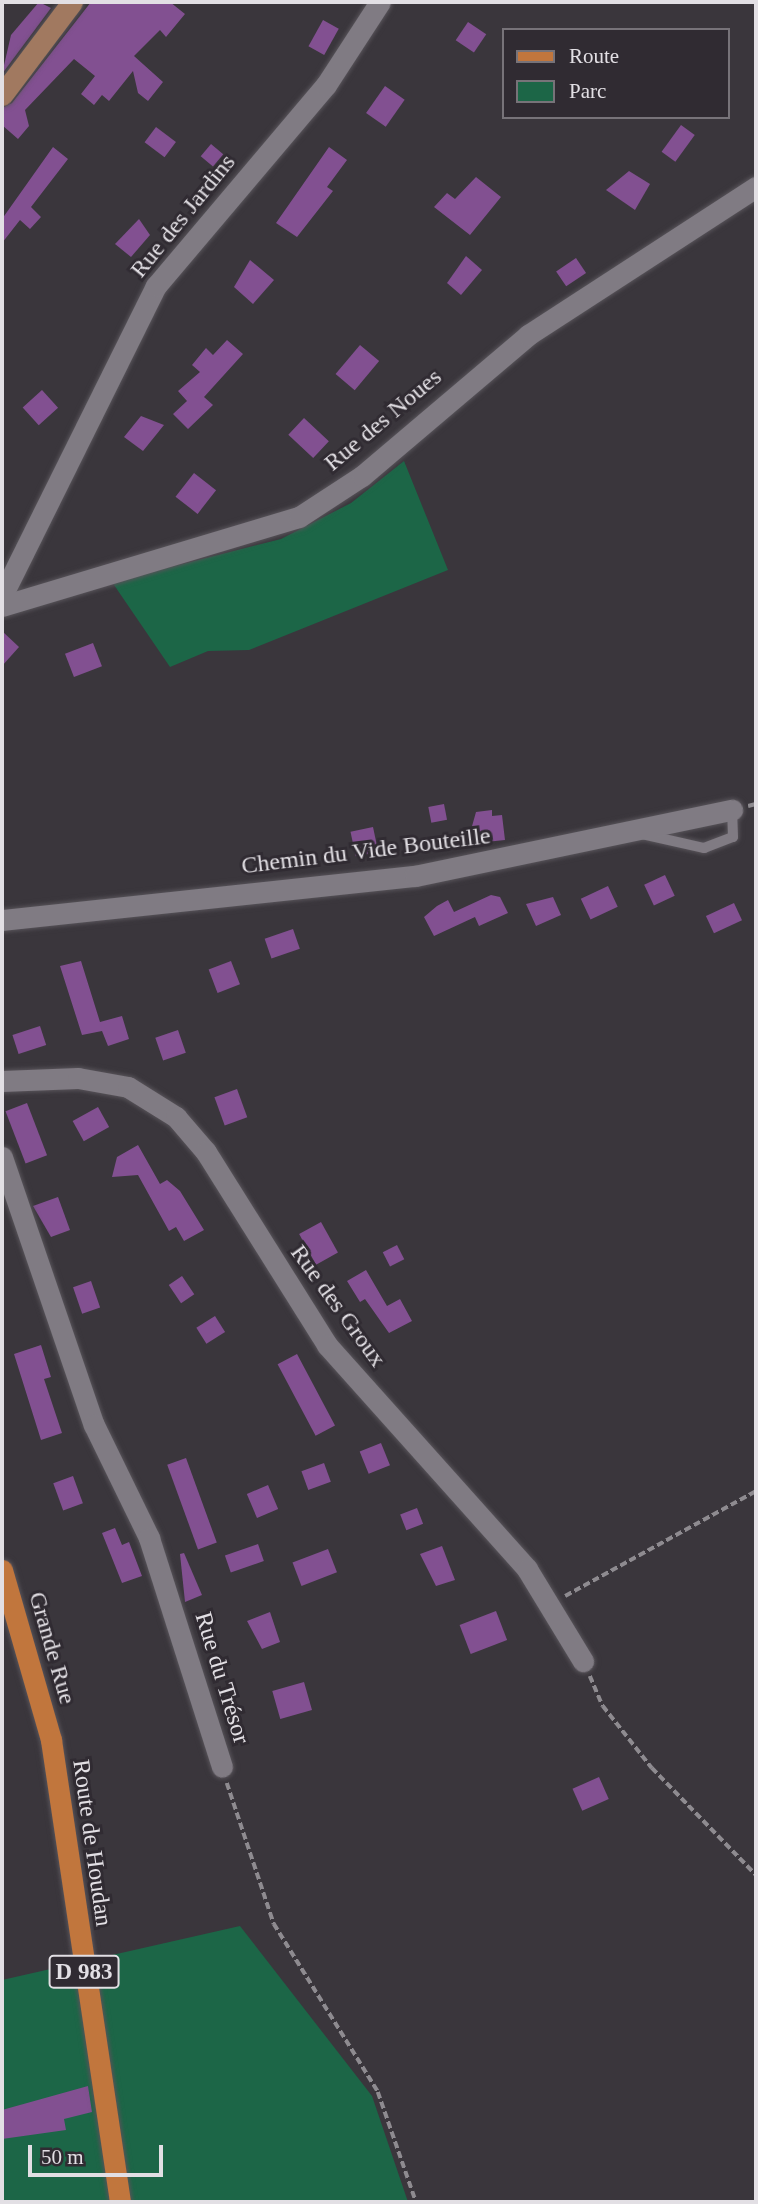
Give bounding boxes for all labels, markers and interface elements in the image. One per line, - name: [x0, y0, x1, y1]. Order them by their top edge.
- legend: [503, 28, 730, 119]
- text: Route: [569, 44, 619, 68]
- text: Parc: [569, 79, 606, 103]
- street label: Rue des Jardins: [124, 148, 242, 284]
- street label: Rue des Noues: [319, 363, 447, 477]
- street label: Chemin du Vide Bouteille: [240, 821, 492, 881]
- street label: Rue des Groux: [284, 1239, 392, 1373]
- street label: Grande Rue: [22, 1589, 82, 1707]
- street label: Rue du Trésor: [188, 1609, 256, 1747]
- street label: Route de Houdan: [66, 1758, 118, 1928]
- road number: D 983: [47, 1952, 121, 1992]
- scale bar: [32, 2130, 166, 2174]
- text: 50 m: [41, 2145, 84, 2169]

